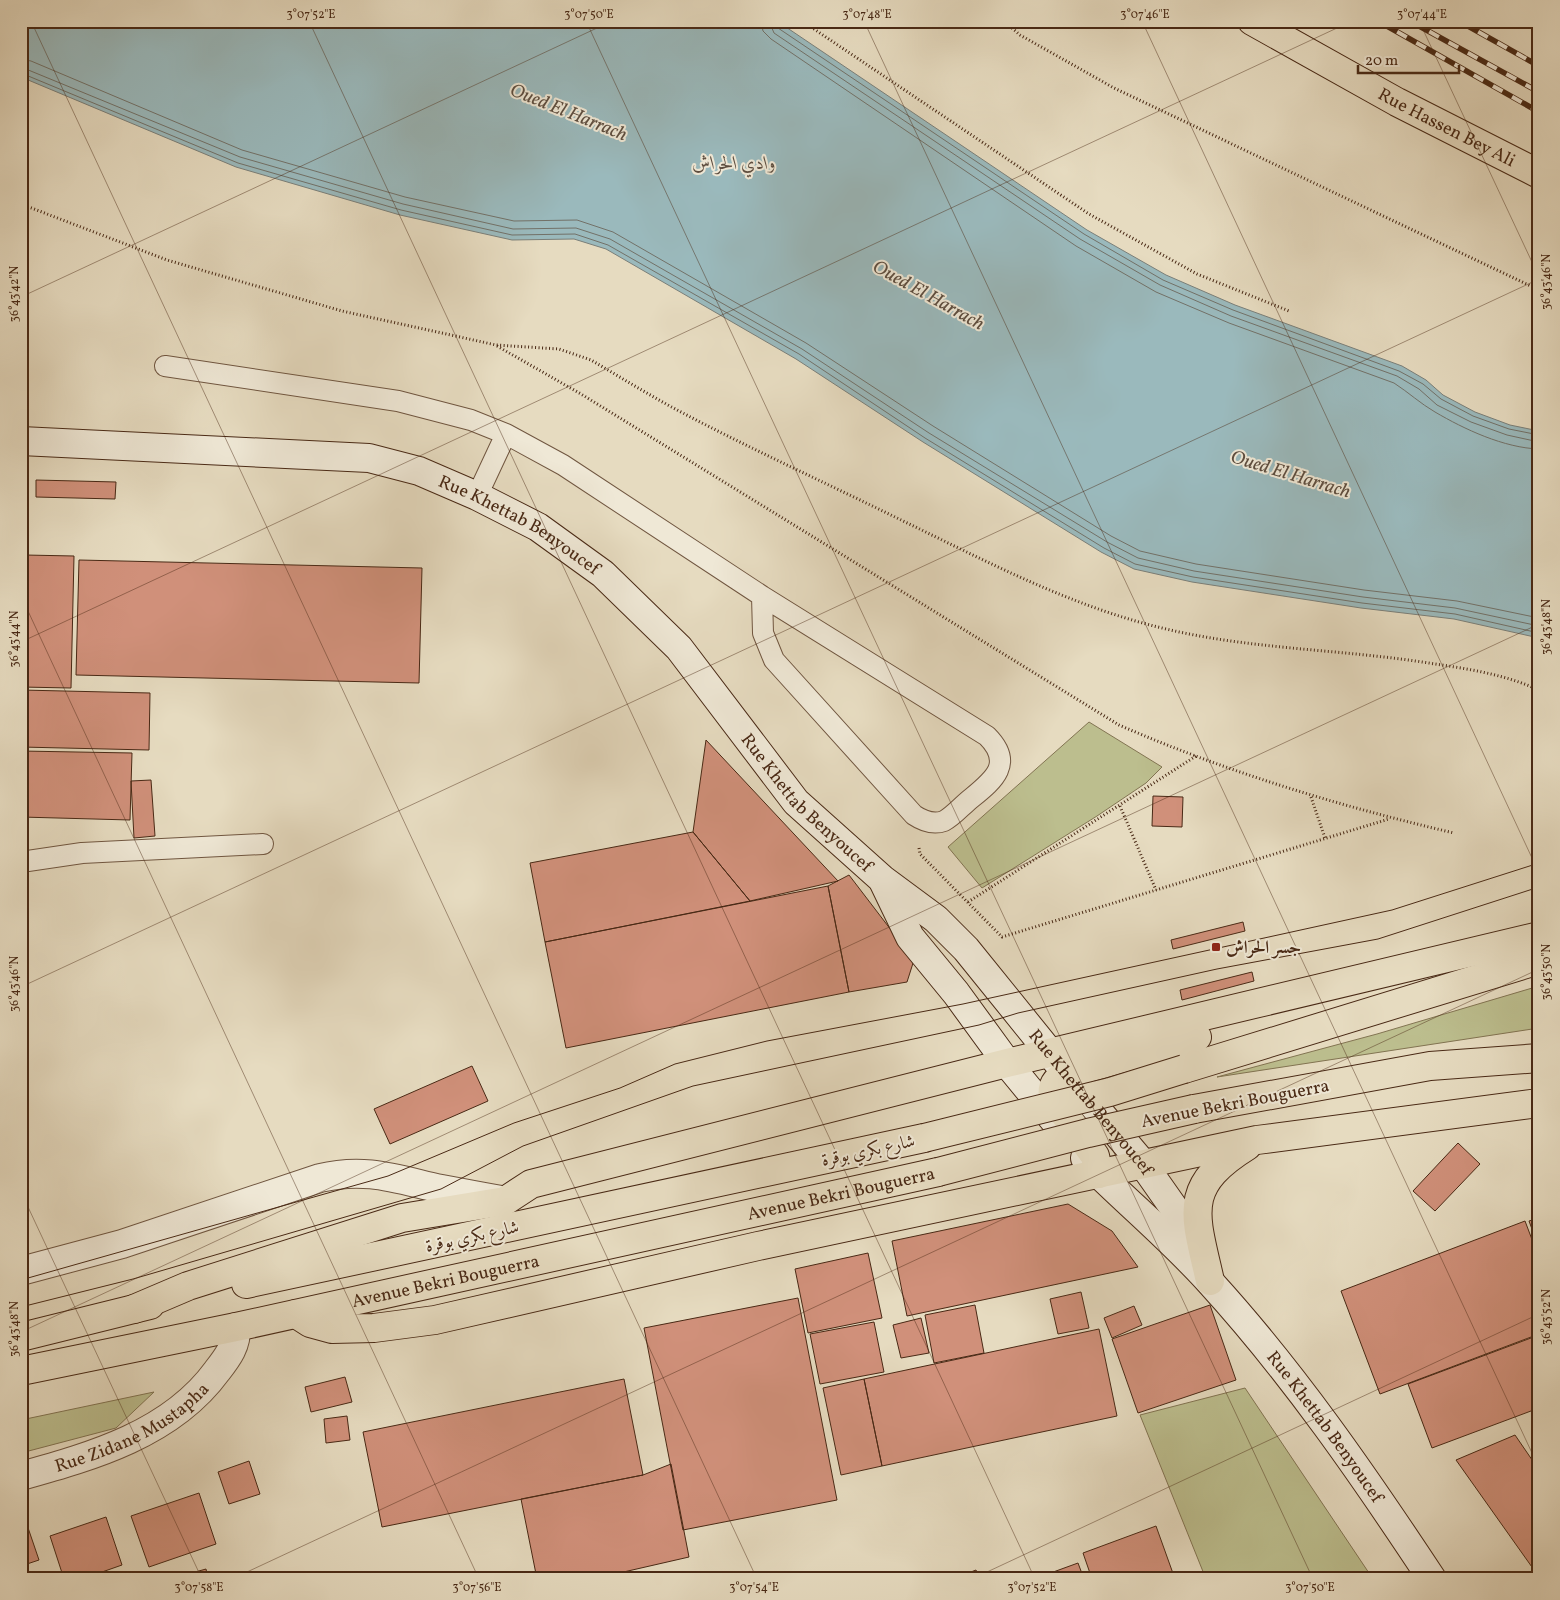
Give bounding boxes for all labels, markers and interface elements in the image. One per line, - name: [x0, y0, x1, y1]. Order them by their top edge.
- text: 3°07'52"E: [286, 7, 336, 23]
- text: 3°07'50"E: [564, 7, 614, 23]
- text: 3°07'48"E: [842, 7, 892, 23]
- text: 3°07'46"E: [1120, 7, 1170, 23]
- text: 3°07'44"E: [1397, 7, 1447, 23]
- scale bar: [1358, 42, 1459, 74]
- text: 20 m: [1365, 51, 1398, 72]
- water label: Oued El Harrach: [506, 78, 631, 148]
- street label: Rue Hassen Bey Ali: [1373, 83, 1519, 174]
- water label: وادي الحراش: [692, 151, 776, 178]
- water label: Oued El Harrach: [867, 254, 989, 337]
- text: 36°43'46"N: [1539, 254, 1555, 310]
- text: 36°43'42"N: [7, 266, 23, 322]
- water label: Oued El Harrach: [1227, 444, 1354, 506]
- street label: Rue Khettab Benyoucef: [434, 470, 606, 583]
- text: 36°43'48"N: [1539, 599, 1555, 655]
- text: 36°43'44"N: [7, 610, 23, 668]
- street label: Rue Khettab Benyoucef: [734, 729, 879, 880]
- place label: جسر الحراش: [1226, 936, 1301, 961]
- marker: جسر الحراش: [1210, 941, 1222, 953]
- text: 36°43'50"N: [1539, 944, 1555, 1000]
- text: 36°43'46"N: [7, 956, 23, 1012]
- street label: Rue Khettab Benyoucef: [1022, 1025, 1159, 1182]
- street label: Avenue Bekri Bouguerra: [1139, 1074, 1332, 1135]
- street label: شارع بكري بوقرة: [819, 1129, 918, 1175]
- street label: Avenue Bekri Bouguerra: [745, 1162, 938, 1228]
- street label: شارع بكري بوقرة: [423, 1215, 522, 1261]
- street label: Avenue Bekri Bouguerra: [350, 1249, 542, 1315]
- text: 36°43'52"N: [1539, 1289, 1555, 1345]
- text: 36°43'48"N: [7, 1301, 23, 1357]
- street label: Rue Khettab Benyoucef: [1260, 1346, 1389, 1510]
- street label: Rue Zidane Mustapha: [52, 1378, 216, 1480]
- text: 3°07'58"E: [174, 1580, 224, 1596]
- text: 3°07'56"E: [453, 1580, 501, 1596]
- text: 3°07'54"E: [729, 1580, 779, 1596]
- text: 3°07'52"E: [1007, 1580, 1057, 1596]
- text: 3°07'50"E: [1285, 1580, 1335, 1596]

